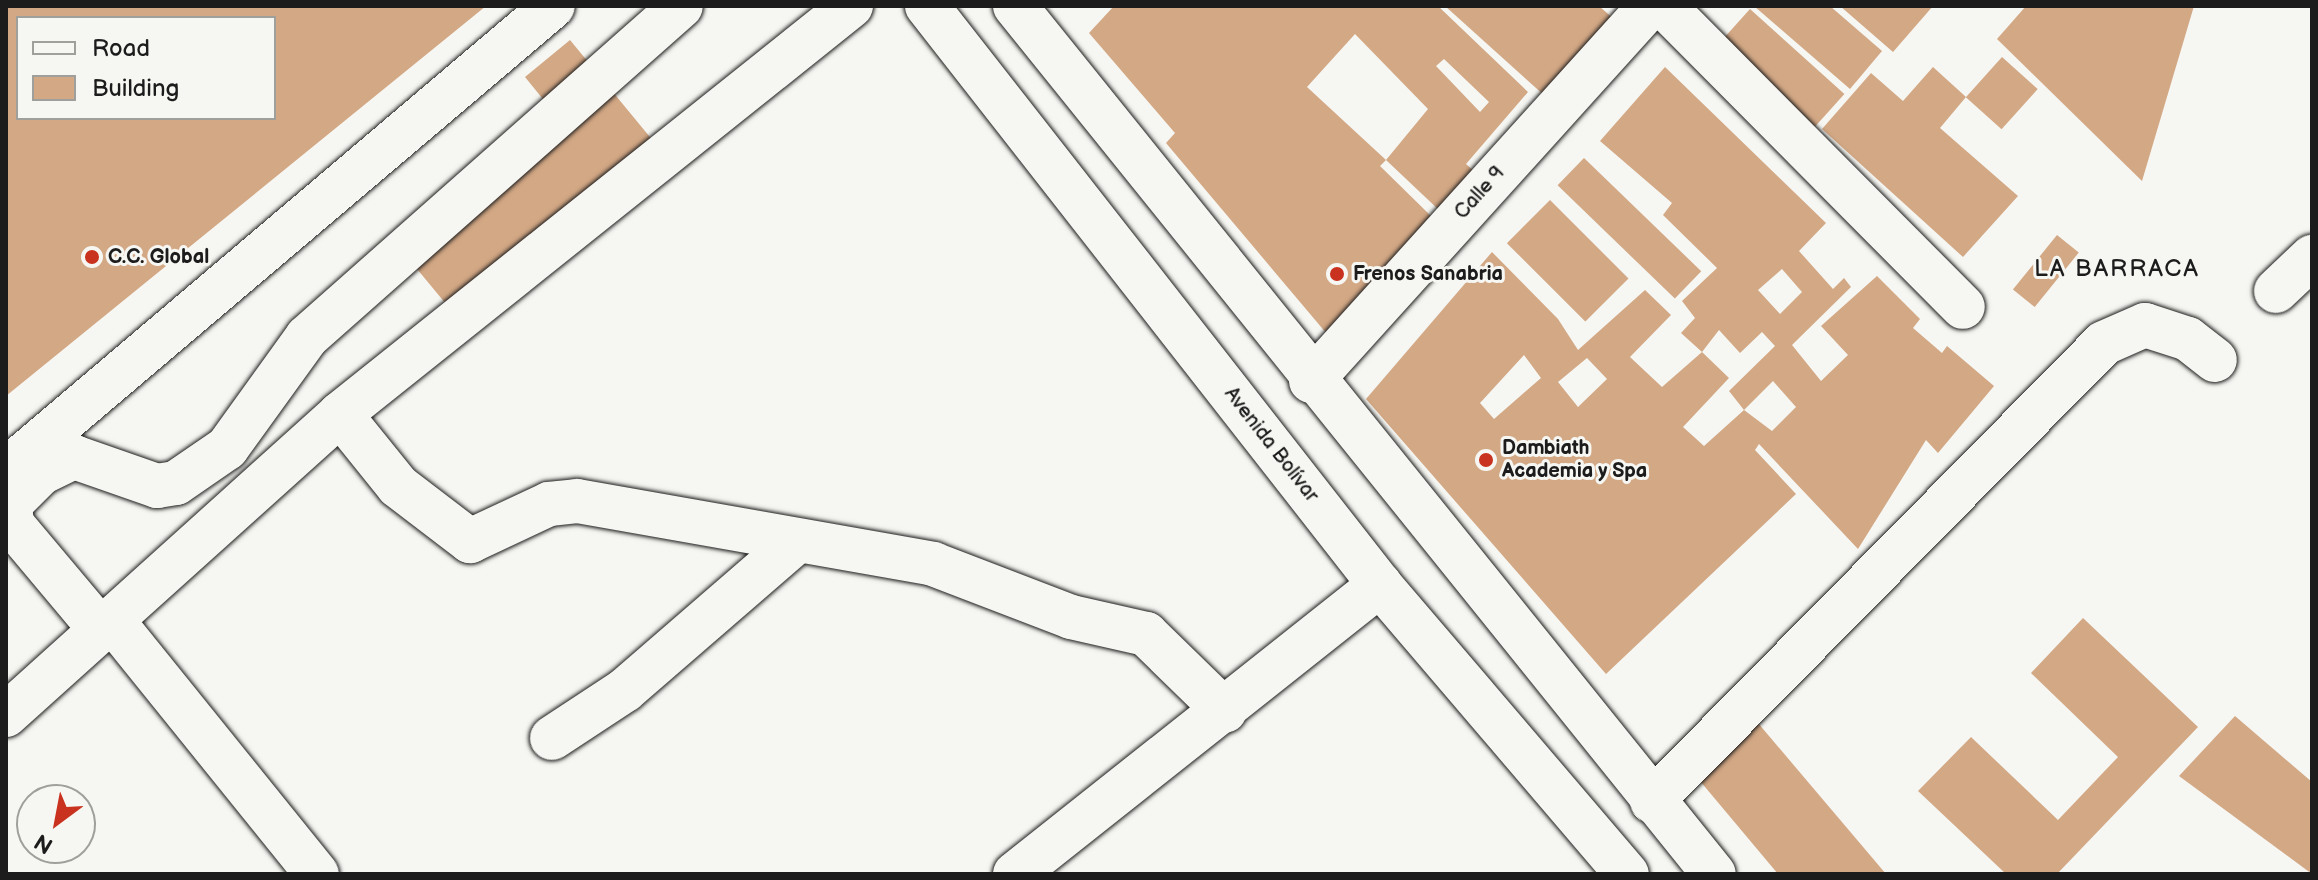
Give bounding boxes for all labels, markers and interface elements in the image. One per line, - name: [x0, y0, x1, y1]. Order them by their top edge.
- legend: [16, 16, 276, 120]
- text: Road: [92, 34, 150, 63]
- text: Building: [92, 74, 179, 103]
- street label: Calle 9: [1450, 162, 1510, 224]
- place label: C.C. Global: [108, 245, 209, 269]
- marker: C.C. Global: [83, 248, 101, 266]
- district label: LA BARRACA: [2034, 255, 2200, 283]
- place label: Frenos Sanabria: [1353, 262, 1503, 286]
- marker: Frenos Sanabria: [1328, 265, 1346, 283]
- street label: Avenida Bolívar: [1219, 383, 1323, 507]
- place label: Dambiath Academia y Spa: [1502, 436, 1648, 483]
- marker: Dambiath Academia y Spa: [1477, 451, 1495, 469]
- north arrow: [16, 784, 96, 864]
- text: N: [30, 827, 58, 859]

